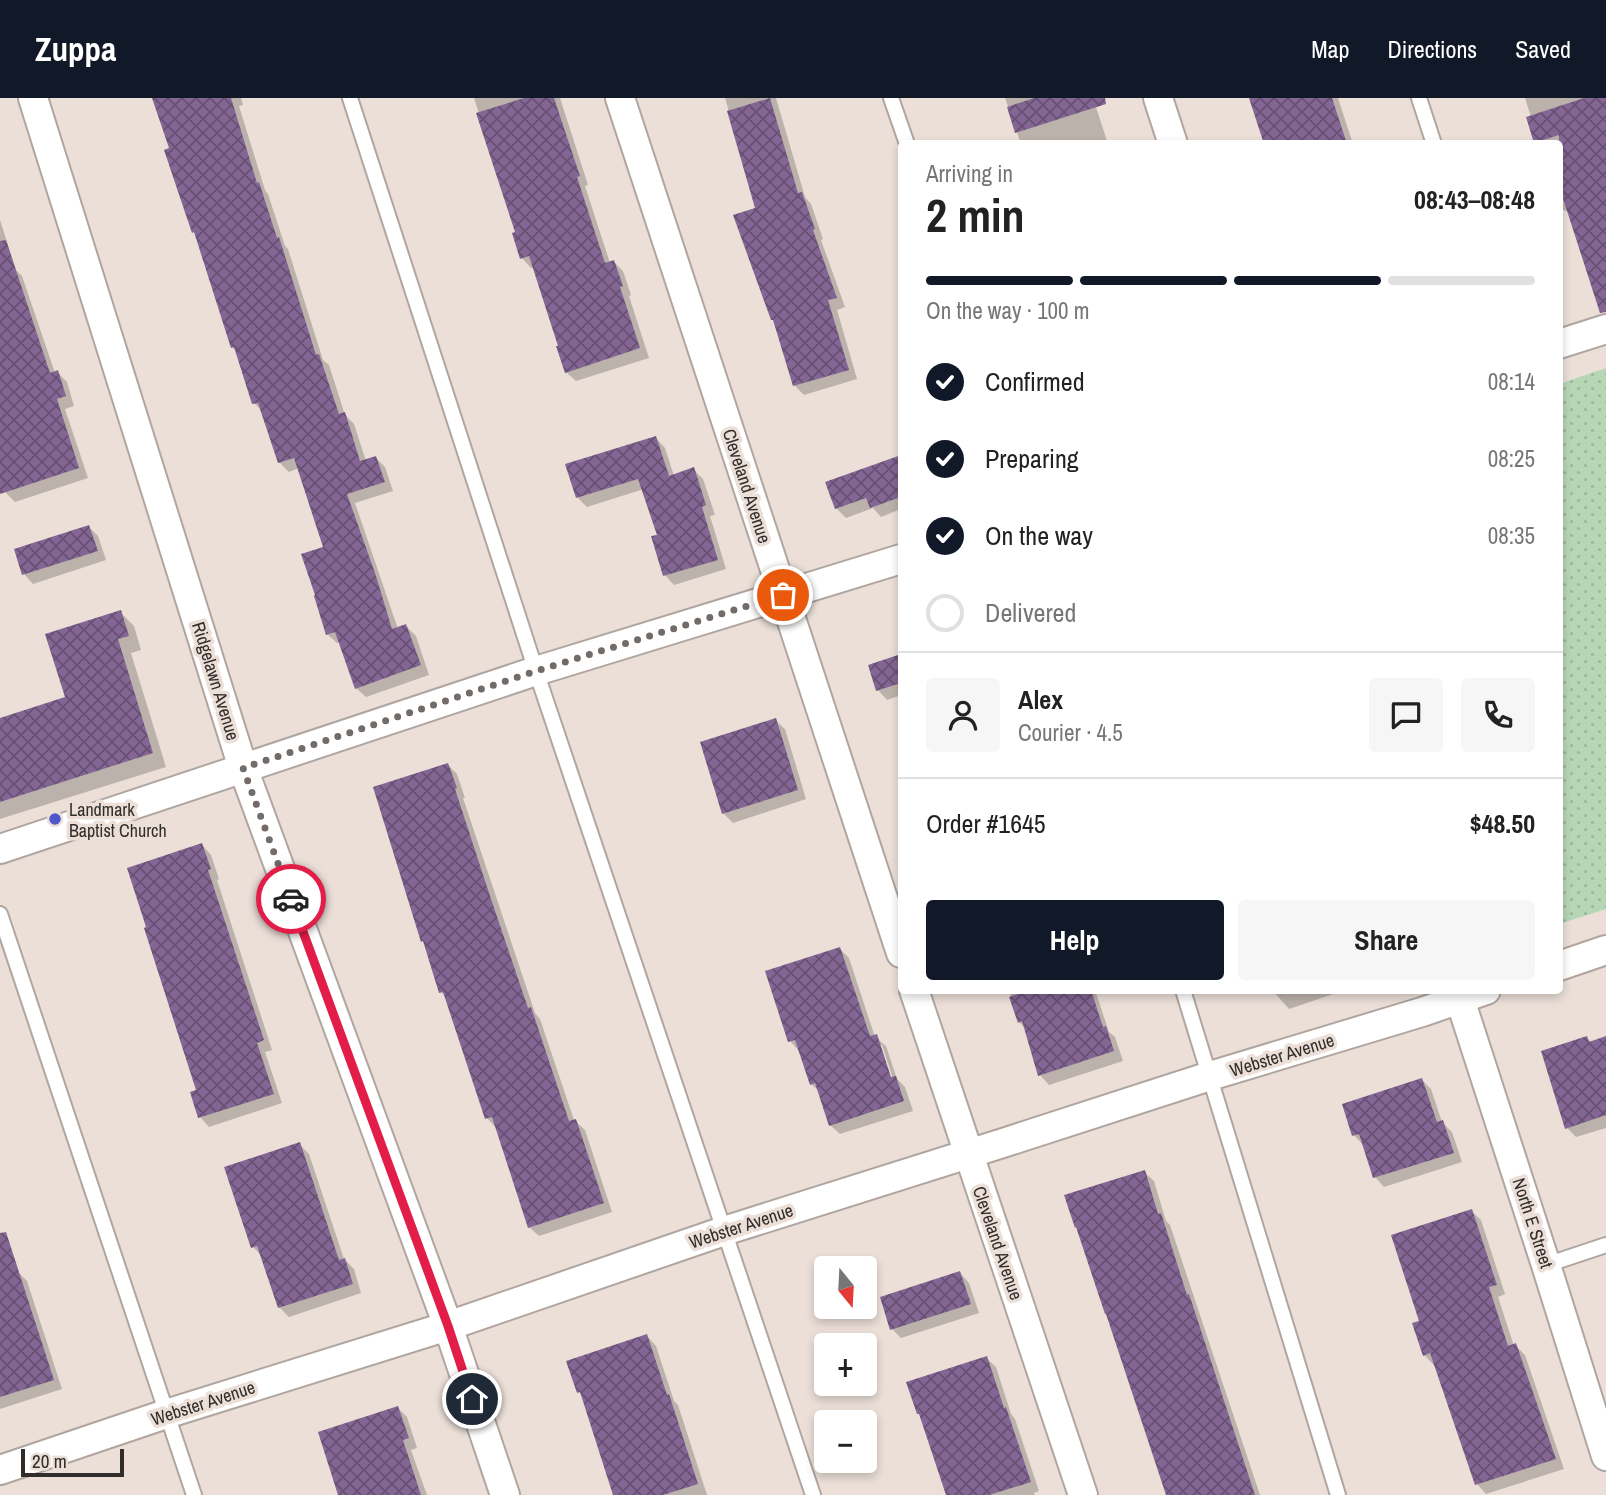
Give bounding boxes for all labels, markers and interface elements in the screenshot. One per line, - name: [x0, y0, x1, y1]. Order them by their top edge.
- text: Zuppa: [35, 27, 116, 71]
- text: Map: [1311, 33, 1349, 65]
- text: Directions: [1387, 33, 1477, 65]
- text: Saved: [1515, 33, 1571, 65]
- text: Arriving in: [926, 158, 1013, 189]
- text: 08:43–08:48: [1414, 182, 1535, 217]
- text: 2 min: [926, 184, 1025, 246]
- text: On the way · 100 m: [926, 295, 1090, 326]
- icon: check: [926, 363, 964, 401]
- text: Confirmed: [985, 364, 1085, 399]
- text: 08:14: [1488, 366, 1535, 397]
- street label: Cleveland Avenue: [717, 426, 777, 546]
- icon: check: [926, 440, 964, 478]
- text: Preparing: [985, 441, 1079, 476]
- text: 08:25: [1488, 443, 1535, 474]
- icon: check: [926, 517, 964, 555]
- text: On the way: [985, 518, 1093, 553]
- text: 08:35: [1488, 520, 1535, 551]
- pin: [753, 565, 813, 625]
- icon: bag: [764, 576, 802, 614]
- text: Delivered: [985, 595, 1076, 630]
- street label: Ridgelawn Avenue: [186, 619, 246, 743]
- button: person: [926, 678, 1000, 752]
- button: chat: [1369, 678, 1443, 752]
- button: phone: [1461, 678, 1535, 752]
- text: Alex: [1018, 682, 1063, 717]
- text: Courier · 4.5: [1018, 717, 1123, 748]
- place label: Landmark Baptist Church: [69, 797, 167, 843]
- text: Order #1645: [926, 806, 1046, 841]
- text: $48.50: [1470, 806, 1535, 841]
- marker: Landmark Baptist Church: [47, 811, 63, 827]
- courier: [256, 864, 326, 934]
- icon: car: [272, 880, 310, 918]
- button: Help: [926, 900, 1224, 980]
- button: Share: [1238, 900, 1535, 980]
- street label: Webster Avenue: [1227, 1027, 1337, 1083]
- street label: North E Street: [1507, 1175, 1559, 1271]
- street label: Cleveland Avenue: [967, 1183, 1029, 1303]
- street label: Webster Avenue: [686, 1197, 796, 1255]
- north arrow: [814, 1256, 877, 1320]
- map controls: [814, 1256, 877, 1473]
- button: +: [814, 1333, 877, 1396]
- pin: [442, 1369, 502, 1429]
- street label: Webster Avenue: [148, 1374, 258, 1432]
- icon: home: [453, 1380, 491, 1418]
- button: −: [814, 1410, 877, 1473]
- scale bar: [21, 1446, 124, 1478]
- text: 20 m: [32, 1448, 67, 1474]

